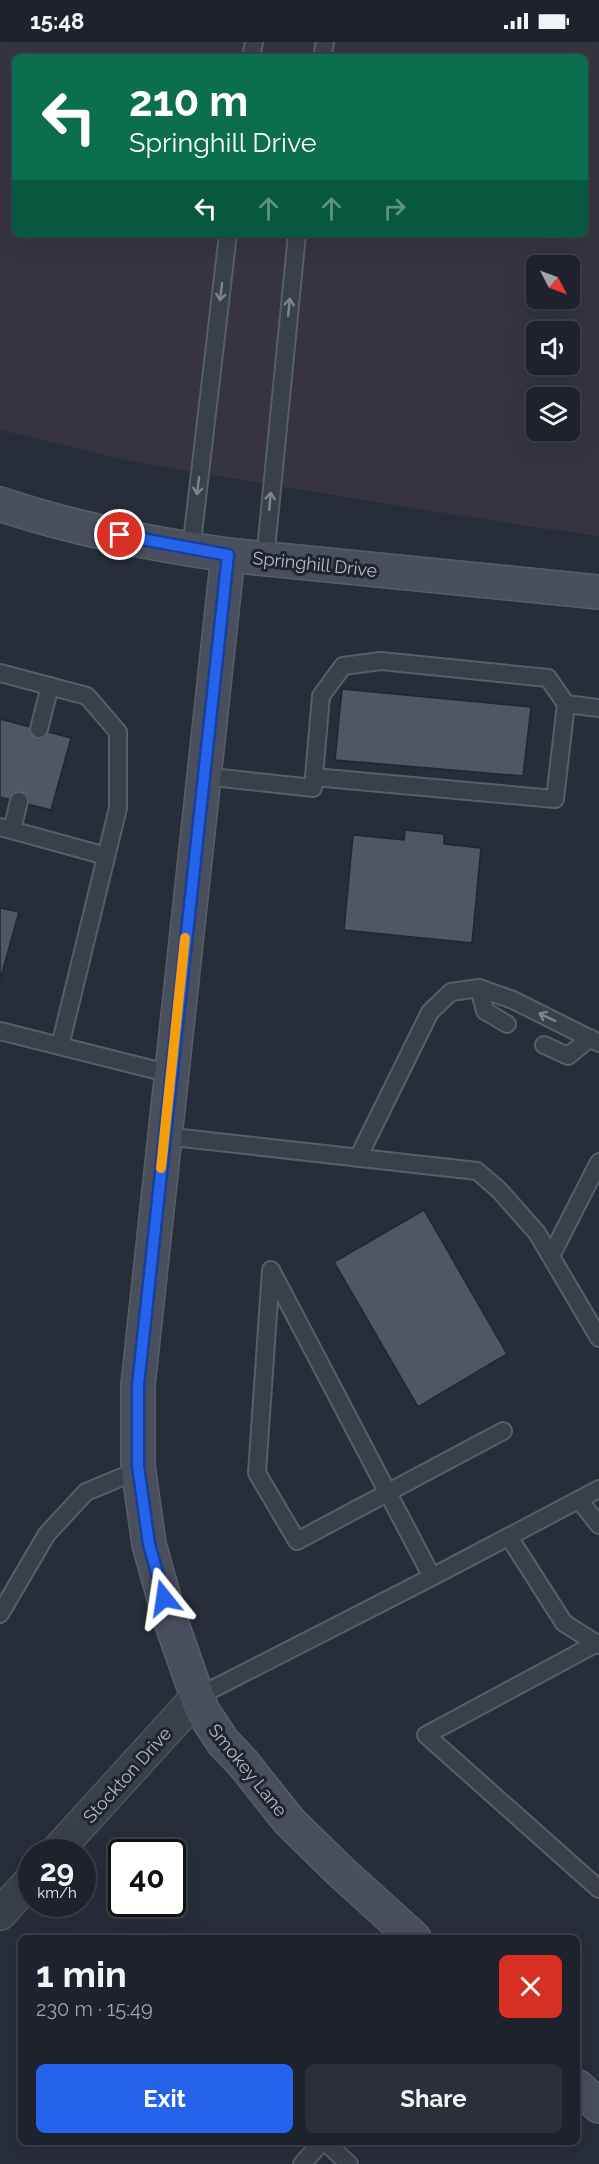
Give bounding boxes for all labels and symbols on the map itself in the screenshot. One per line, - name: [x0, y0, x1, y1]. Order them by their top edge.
- north arrow: [526, 255, 580, 309]
- one-way arrow: [215, 282, 226, 302]
- one-way arrow: [284, 298, 295, 318]
- one-way arrow: [192, 475, 203, 495]
- one-way arrow: [265, 492, 276, 512]
- pin: [94, 509, 145, 560]
- street label: Springhill Drive: [252, 547, 379, 581]
- one-way arrow: [538, 1011, 556, 1022]
- position arrow: [132, 1566, 196, 1630]
- street label: Smokey Lane: [204, 1720, 292, 1821]
- street label: Stockton Drive: [79, 1723, 176, 1827]
- speed limit sign: 40: [108, 1839, 186, 1917]

